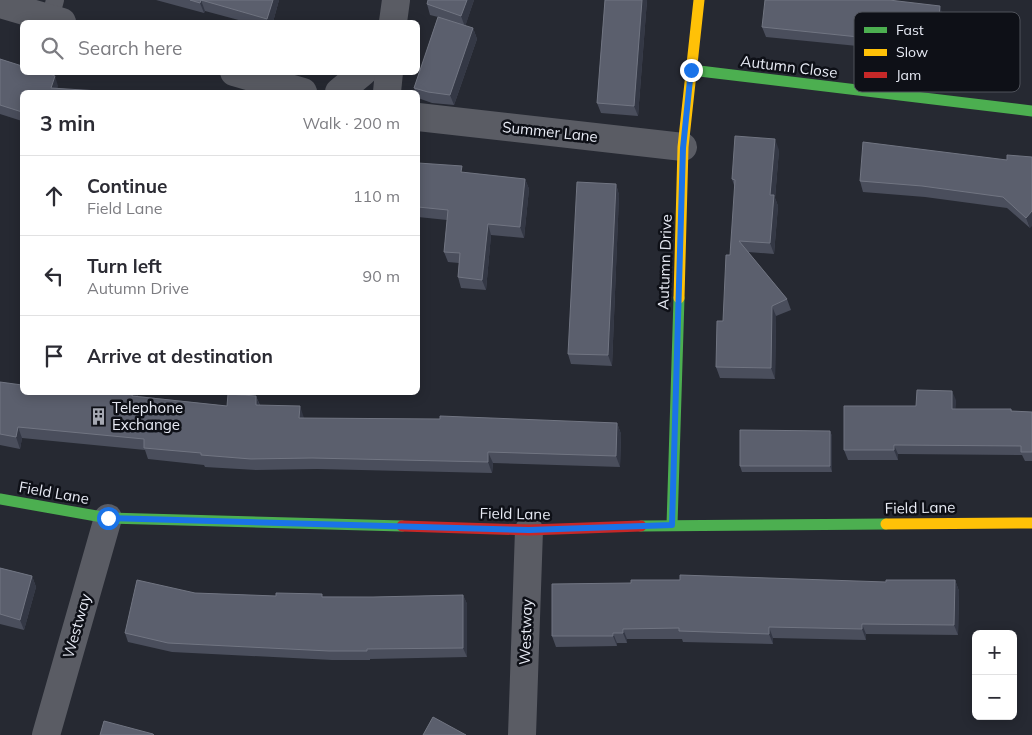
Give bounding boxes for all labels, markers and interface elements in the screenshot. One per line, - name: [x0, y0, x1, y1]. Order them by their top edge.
- legend: [854, 12, 1020, 92]
- search box: [20, 20, 420, 75]
- text: Fast: [896, 21, 924, 39]
- icon: search: [38, 34, 66, 62]
- text: Search here: [78, 36, 182, 60]
- text: Slow: [896, 43, 928, 61]
- street label: Autumn Close: [740, 51, 839, 82]
- route end: [680, 59, 703, 82]
- text: Jam: [896, 66, 921, 84]
- text: 3 min: [40, 110, 95, 136]
- text: Walk · 200 m: [302, 113, 400, 133]
- street label: Summer Lane: [501, 117, 599, 146]
- text: Continue: [87, 174, 167, 198]
- icon: ahead: [40, 182, 68, 210]
- text: 110 m: [353, 186, 400, 206]
- text: Field Lane: [87, 198, 163, 218]
- street label: Autumn Drive: [653, 214, 676, 310]
- text: Turn left: [87, 254, 162, 278]
- icon: left: [40, 262, 68, 290]
- text: 90 m: [363, 266, 400, 286]
- text: Autumn Drive: [87, 278, 189, 298]
- icon: arrive: [40, 342, 68, 370]
- text: Arrive at destination: [87, 344, 273, 368]
- place label: Telephone Exchange: [112, 398, 183, 434]
- building icon: Telephone Exchange: [88, 407, 108, 427]
- street label: Field Lane: [18, 477, 91, 508]
- street label: Field Lane: [884, 497, 956, 518]
- street label: Field Lane: [479, 503, 551, 524]
- route start: [97, 507, 120, 530]
- street label: Westway: [58, 591, 95, 660]
- street label: Westway: [515, 598, 536, 666]
- map controls: [972, 630, 1017, 720]
- button: +: [972, 630, 1017, 675]
- button: −: [972, 675, 1017, 720]

